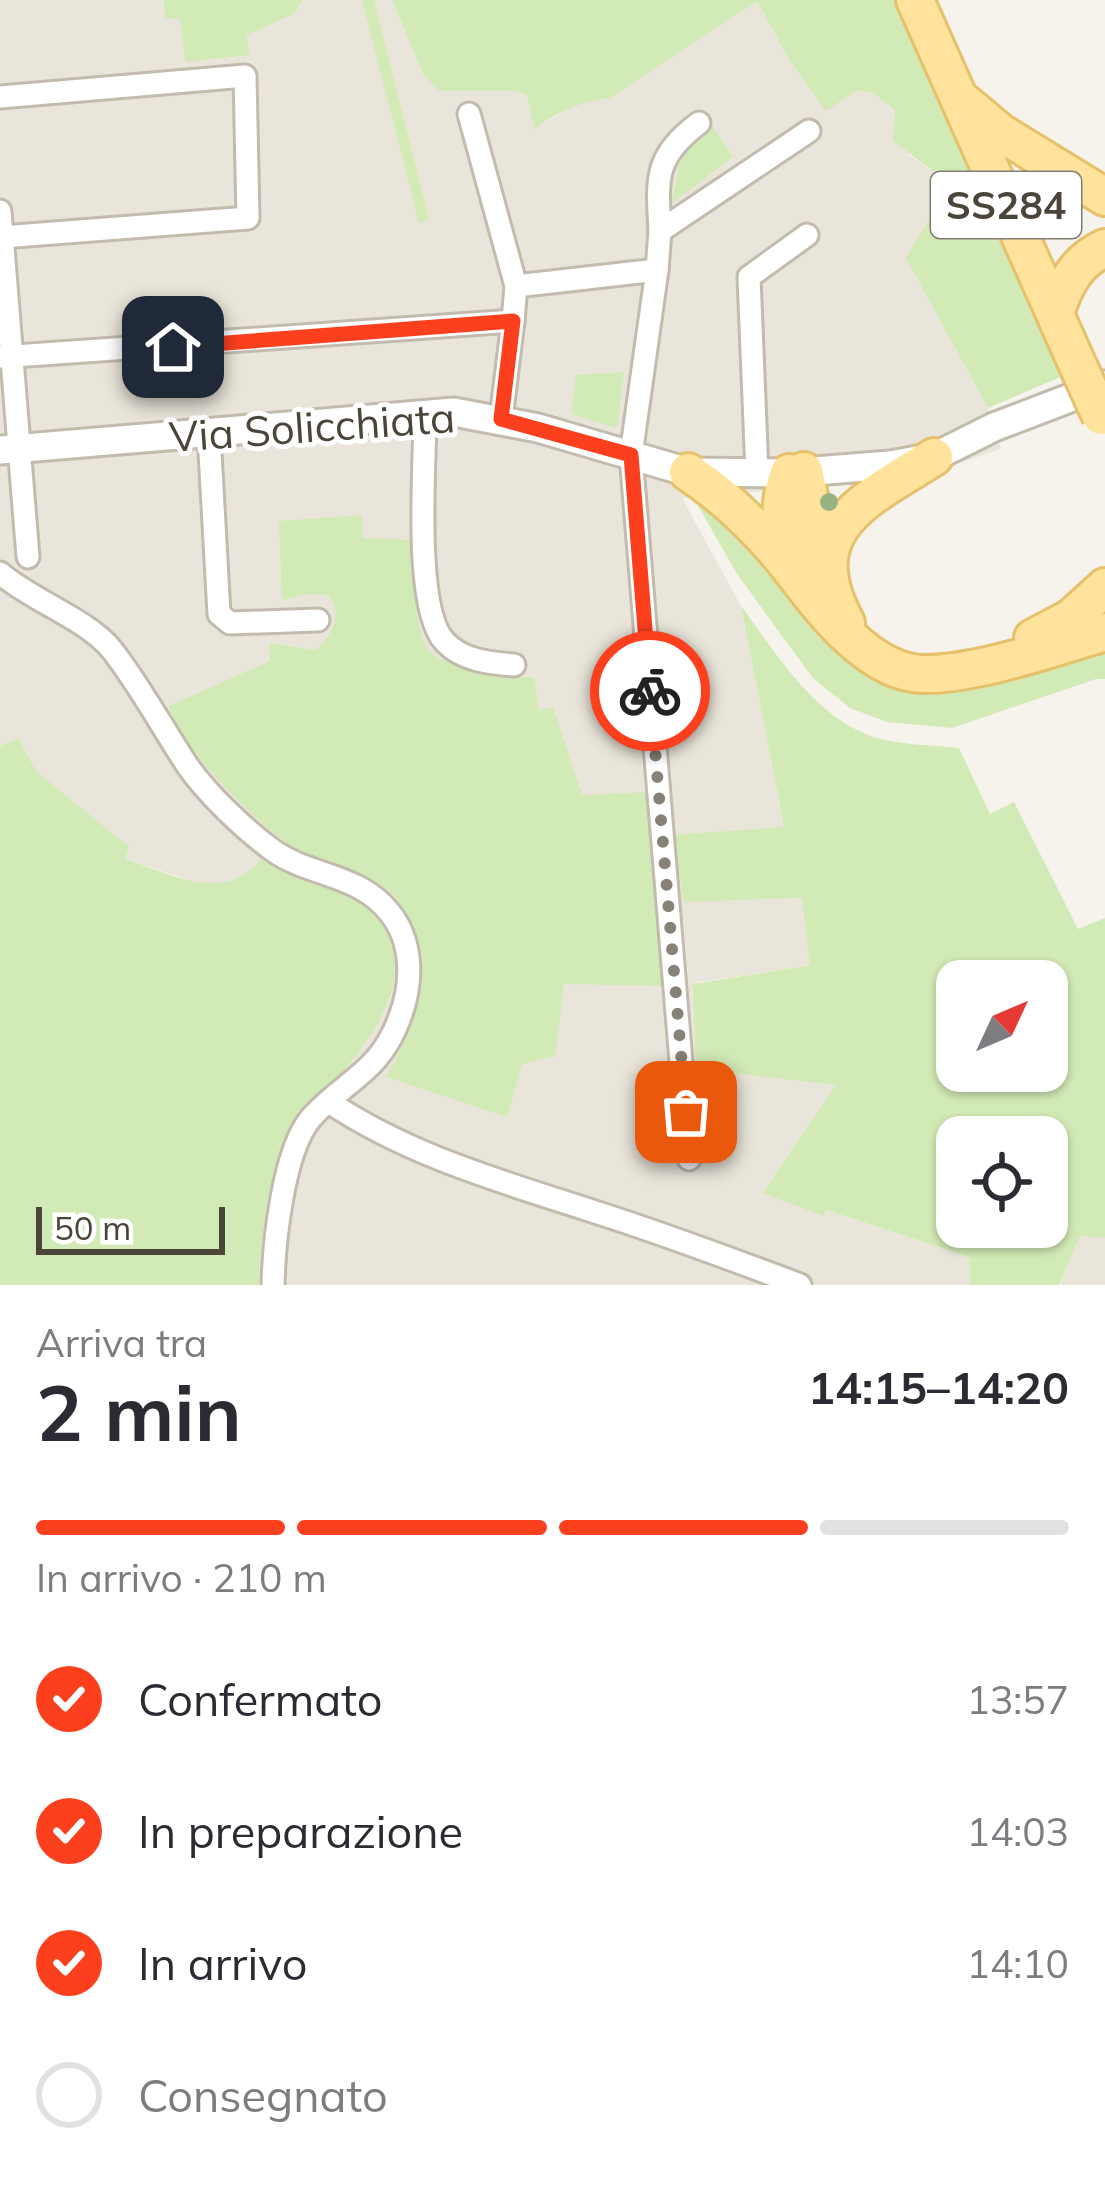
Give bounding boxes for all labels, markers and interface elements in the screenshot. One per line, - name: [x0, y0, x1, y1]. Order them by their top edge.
- road number: SS284: [931, 172, 1081, 238]
- pin: [122, 296, 224, 398]
- icon: home: [140, 314, 206, 380]
- street label: Via Solicchiata: [167, 390, 457, 463]
- courier: [590, 631, 710, 751]
- icon: bike: [617, 658, 683, 724]
- north arrow: [936, 960, 1068, 1092]
- map controls: [936, 960, 1068, 1248]
- pin: [635, 1061, 737, 1163]
- icon: bag: [653, 1079, 719, 1145]
- button: locate: [936, 1116, 1068, 1248]
- scale bar: [36, 1201, 225, 1254]
- text: 50 m: [54, 1207, 131, 1248]
- text: Arriva tra: [36, 1318, 207, 1367]
- text: 14:15–14:20: [808, 1359, 1069, 1415]
- text: 2 min: [36, 1363, 242, 1461]
- text: In arrivo · 210 m: [36, 1553, 327, 1602]
- icon: check: [36, 1666, 102, 1732]
- text: Confermato: [138, 1671, 382, 1727]
- text: 13:57: [967, 1675, 1069, 1724]
- icon: check: [36, 1798, 102, 1864]
- text: In preparazione: [138, 1803, 463, 1859]
- text: 14:03: [967, 1807, 1069, 1856]
- icon: check: [36, 1930, 102, 1996]
- text: In arrivo: [138, 1935, 307, 1991]
- text: 14:10: [967, 1939, 1069, 1988]
- text: Consegnato: [138, 2067, 388, 2123]

